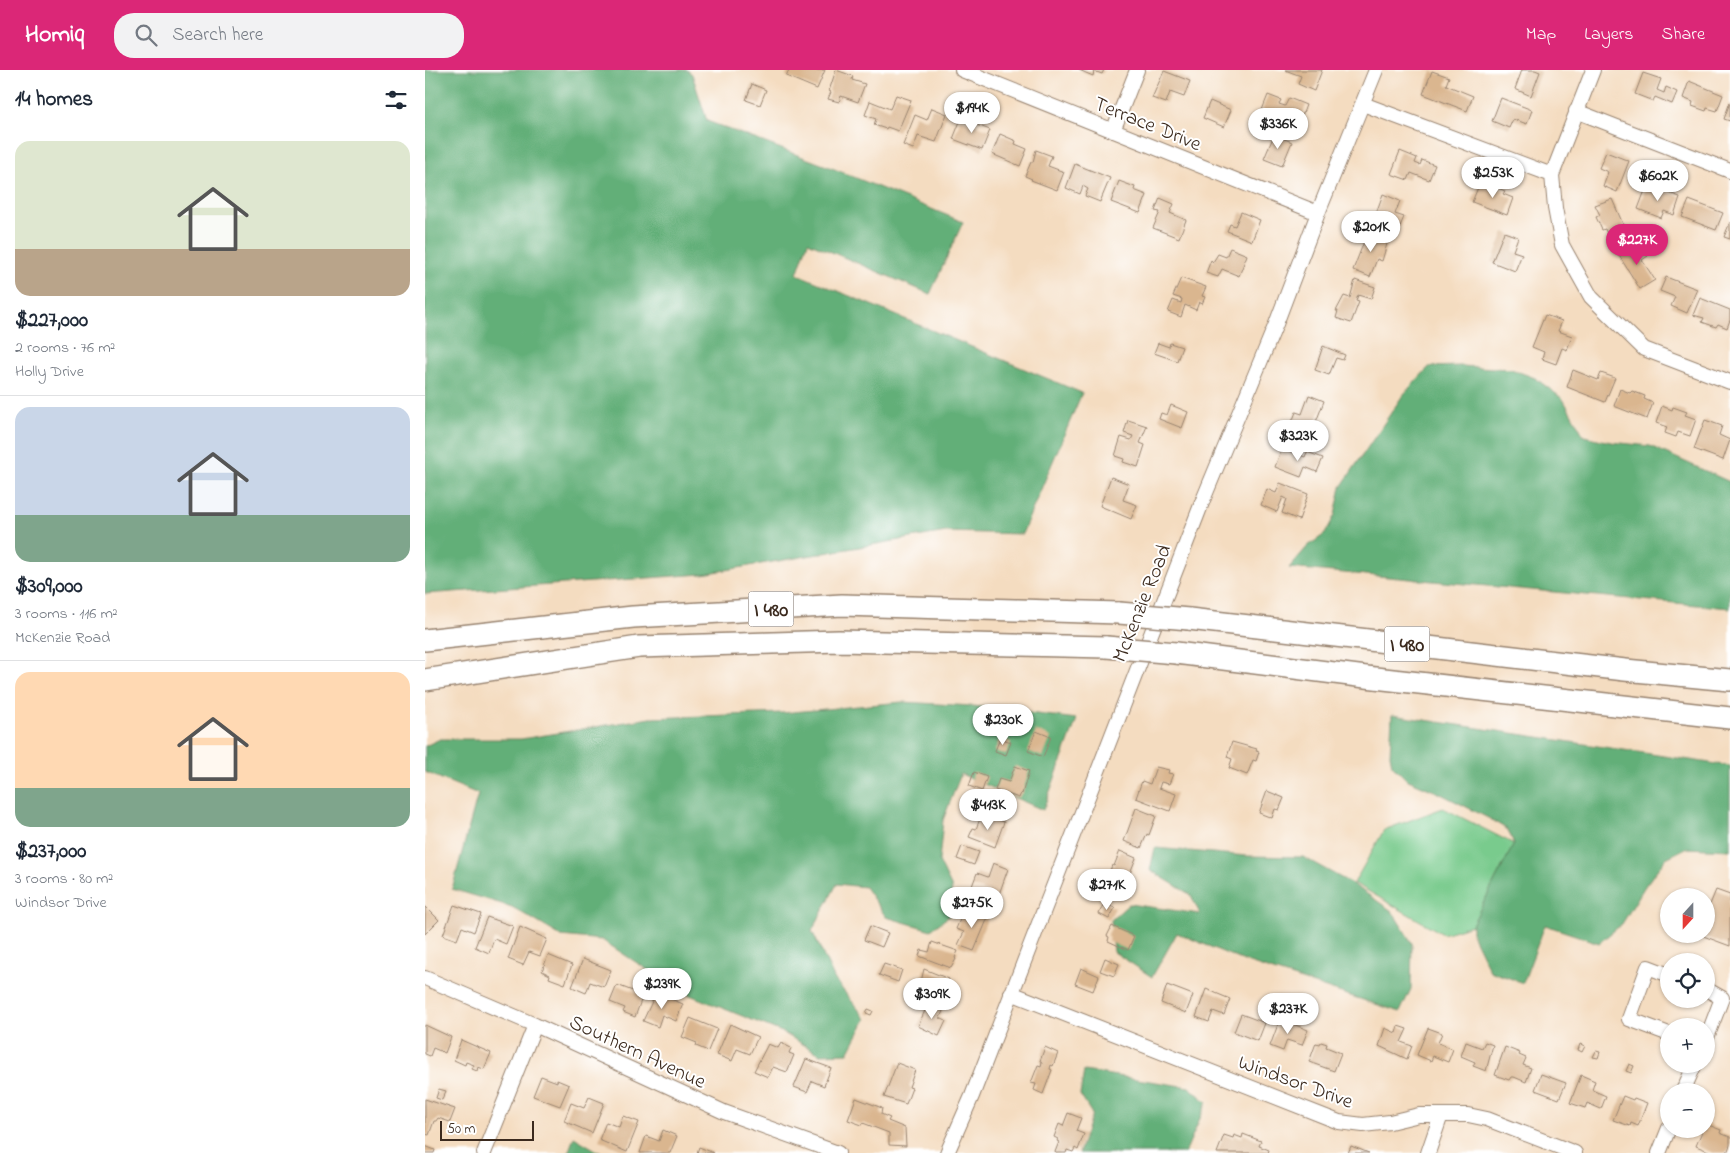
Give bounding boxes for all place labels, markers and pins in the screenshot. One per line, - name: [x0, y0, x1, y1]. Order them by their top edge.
- pin: $194K: [937, 92, 1007, 134]
- pin: $336K: [1243, 108, 1313, 150]
- pin: $253K: [1458, 156, 1528, 199]
- pin: $602K: [1623, 160, 1693, 202]
- pin: $201K: [1336, 210, 1406, 253]
- pin: $227K: [1602, 224, 1672, 266]
- pin: $323K: [1263, 420, 1333, 462]
- pin: $230K: [968, 704, 1038, 746]
- pin: $413K: [953, 788, 1023, 831]
- pin: $271K: [1072, 868, 1142, 911]
- pin: $275K: [937, 886, 1007, 929]
- pin: $239K: [627, 968, 697, 1010]
- pin: $309K: [897, 978, 967, 1020]
- pin: $237K: [1253, 992, 1323, 1035]

